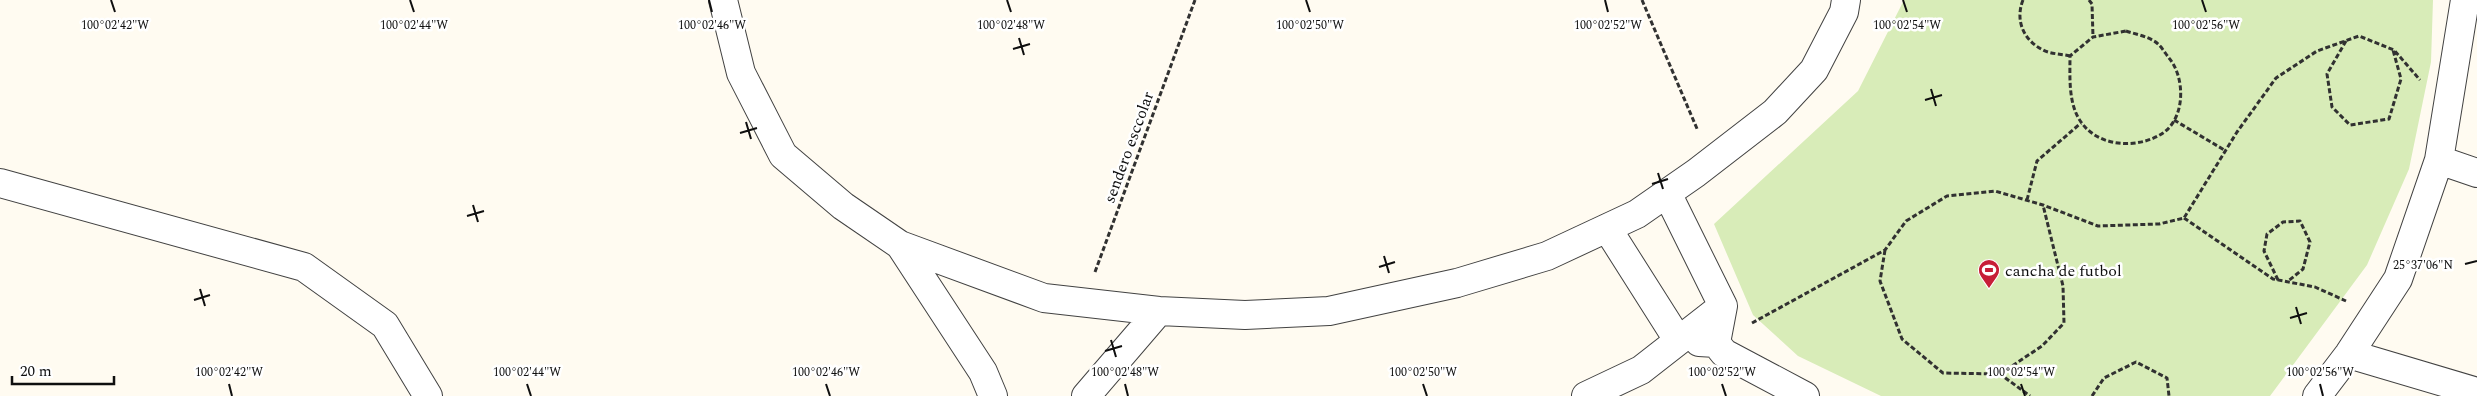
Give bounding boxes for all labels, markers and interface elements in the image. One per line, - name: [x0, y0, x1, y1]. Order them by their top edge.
- text: 100°02'42"W: [81, 16, 149, 35]
- text: 100°02'44"W: [380, 16, 448, 35]
- text: 100°02'46"W: [678, 16, 746, 35]
- text: 100°02'48"W: [977, 16, 1045, 35]
- text: 100°02'50"W: [1276, 16, 1344, 35]
- text: 100°02'52"W: [1574, 16, 1642, 35]
- text: 100°02'54"W: [1873, 16, 1941, 35]
- text: 100°02'56"W: [2172, 16, 2240, 35]
- street label: sendero esccolar: [1098, 88, 1160, 206]
- text: 25°37'06"N: [2393, 256, 2453, 275]
- sports icon: cancha de futbol: [1977, 258, 2001, 289]
- place label: cancha de futbol: [2005, 259, 2122, 283]
- scale bar: [12, 354, 115, 386]
- text: 20 m: [20, 360, 52, 383]
- text: 100°02'42"W: [195, 363, 263, 382]
- text: 100°02'44"W: [493, 363, 561, 382]
- text: 100°02'46"W: [792, 363, 860, 382]
- text: 100°02'48"W: [1091, 363, 1159, 382]
- text: 100°02'50"W: [1389, 363, 1457, 382]
- text: 100°02'52"W: [1688, 363, 1756, 382]
- text: 100°02'54"W: [1987, 363, 2055, 382]
- text: 100°02'56"W: [2286, 363, 2354, 382]

